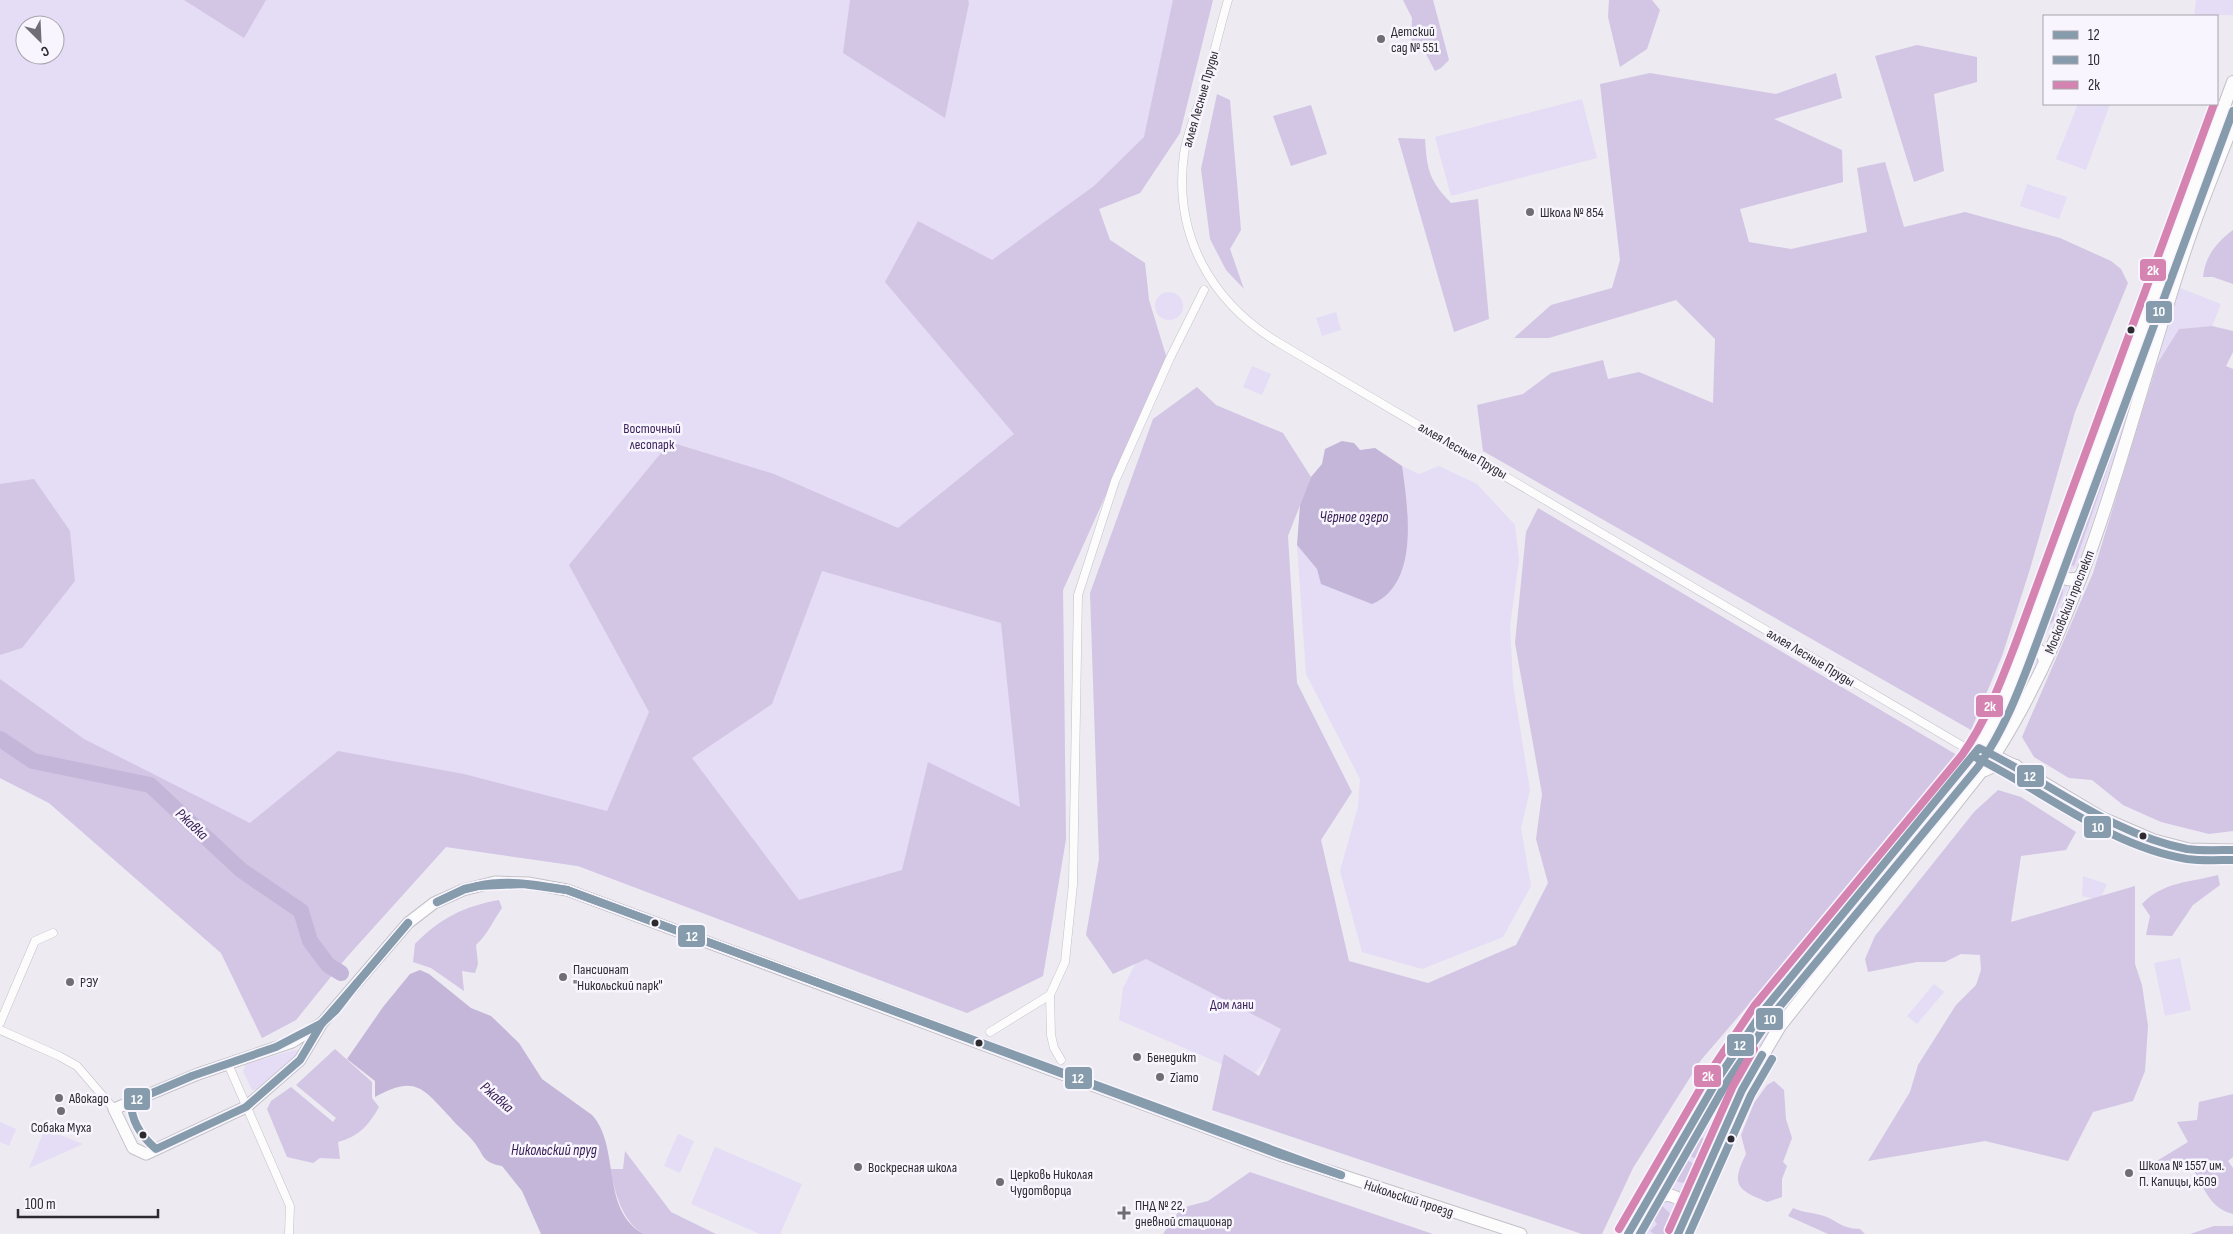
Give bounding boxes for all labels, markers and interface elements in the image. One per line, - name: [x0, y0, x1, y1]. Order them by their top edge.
- north arrow: [15, 15, 65, 65]
- legend: [2043, 15, 2218, 105]
- place label: Детский сад № 551: [1391, 23, 1439, 56]
- text: 12: [2088, 26, 2100, 45]
- marker: Детский сад № 551: [1375, 33, 1387, 45]
- text: С: [38, 42, 52, 61]
- street label: аллея Лесные Пруды: [1179, 49, 1222, 149]
- text: 10: [2088, 51, 2100, 70]
- text: 2к: [2088, 76, 2100, 95]
- place label: Школа № 854: [1540, 204, 1604, 221]
- marker: Школа № 854: [1524, 206, 1536, 218]
- line badge: 2к: [2139, 258, 2167, 282]
- text: 2к: [2147, 262, 2159, 279]
- line badge: 10: [2145, 300, 2173, 324]
- text: 10: [2153, 303, 2165, 320]
- unlabelled marker: [2126, 325, 2136, 335]
- street label: аллея Лесные Пруды: [1415, 418, 1510, 483]
- park label: Восточный лесопарк: [623, 420, 681, 453]
- water label: Чёрное озеро: [1320, 508, 1388, 527]
- street label: Московский проспект: [2041, 548, 2098, 657]
- street label: аллея Лесные Пруды: [1764, 624, 1858, 690]
- line badge: 2к: [1975, 694, 2004, 718]
- text: 2к: [1984, 698, 1996, 715]
- line badge: 12: [2016, 764, 2045, 788]
- text: 12: [2024, 768, 2036, 785]
- water label: Ржавка: [171, 805, 212, 844]
- line badge: 10: [2083, 815, 2112, 839]
- text: 10: [2092, 819, 2104, 836]
- unlabelled marker: [2138, 831, 2148, 841]
- unlabelled marker: [650, 918, 660, 928]
- line badge: 12: [677, 924, 706, 948]
- text: 12: [686, 928, 698, 945]
- place label: Пансионат "Никольский парк": [573, 961, 663, 994]
- marker: Пансионат "Никольский парк": [557, 971, 569, 983]
- place label: РЭУ: [80, 974, 98, 991]
- marker: РЭУ: [64, 976, 76, 988]
- park label: Дом лани: [1210, 996, 1254, 1013]
- line badge: 10: [1755, 1007, 1784, 1031]
- text: 10: [1764, 1011, 1776, 1028]
- line badge: 12: [1726, 1033, 1755, 1057]
- text: 12: [1734, 1037, 1746, 1054]
- unlabelled marker: [974, 1038, 984, 1048]
- place label: Бенедикт: [1147, 1049, 1196, 1066]
- marker: Бенедикт: [1131, 1051, 1143, 1063]
- line badge: 2к: [1693, 1064, 1722, 1088]
- line badge: 12: [1064, 1066, 1093, 1090]
- text: 2к: [1702, 1068, 1714, 1085]
- place label: Ziamo: [1170, 1069, 1199, 1086]
- text: 12: [1072, 1070, 1084, 1087]
- marker: Ziamo: [1154, 1071, 1166, 1083]
- water label: Ржавка: [476, 1078, 517, 1117]
- line badge: 12: [123, 1087, 151, 1111]
- place label: Авокадо: [68, 1090, 109, 1107]
- text: 12: [131, 1091, 143, 1108]
- marker: Авокадо: [53, 1092, 65, 1104]
- marker: Собака Муха: [55, 1105, 67, 1117]
- place label: Собака Муха: [31, 1119, 91, 1136]
- unlabelled marker: [138, 1130, 148, 1140]
- unlabelled marker: [1726, 1134, 1736, 1144]
- water label: Никольский пруд: [511, 1141, 597, 1160]
- place label: Школа № 1557 им. П. Капицы, к509: [2139, 1157, 2224, 1190]
- place label: Воскресная школа: [868, 1159, 957, 1176]
- marker: Воскресная школа: [852, 1161, 864, 1173]
- place label: Церковь Николая Чудотворца: [1010, 1166, 1093, 1199]
- marker: Школа № 1557 им. П. Капицы, к509: [2123, 1167, 2135, 1179]
- marker: Церковь Николая Чудотворца: [994, 1176, 1006, 1188]
- street label: Никольский проезд: [1362, 1176, 1456, 1221]
- scale bar: [18, 1186, 158, 1218]
- text: 100 m: [25, 1195, 56, 1214]
- place label: ПНД № 22, дневной стационар: [1135, 1197, 1233, 1230]
- marker: ПНД № 22, дневной стационар: [1117, 1206, 1131, 1220]

